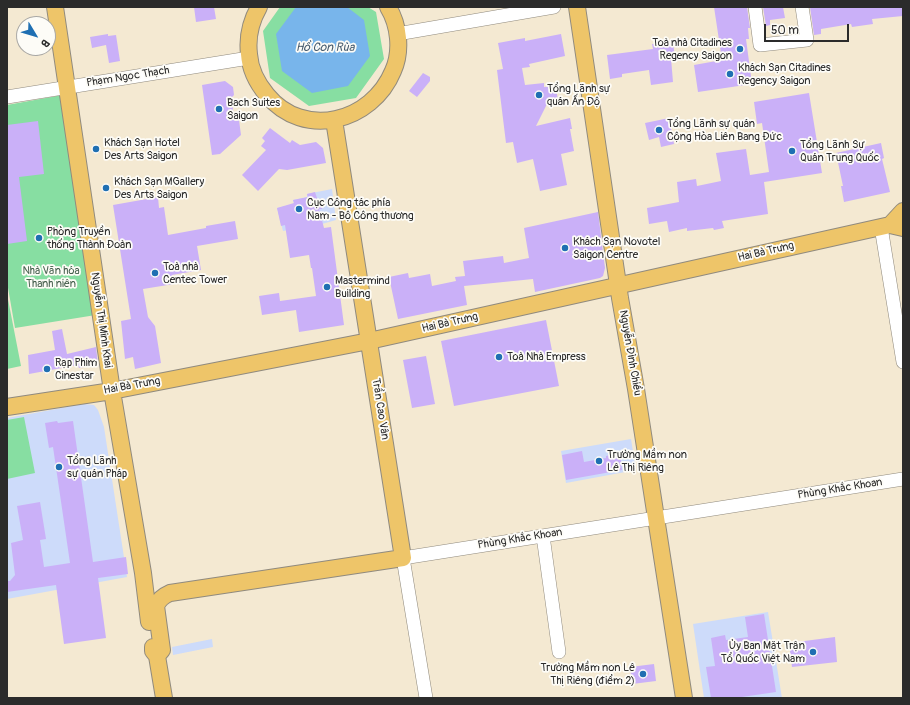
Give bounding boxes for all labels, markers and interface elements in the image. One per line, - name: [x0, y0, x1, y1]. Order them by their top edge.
- north arrow: [16, 16, 56, 56]
- scale bar: [766, 16, 851, 42]
- text: 50 m: [771, 23, 799, 38]
- place label: Toà nhà Citadines Regency Saigon: [652, 36, 732, 62]
- text: B: [38, 37, 52, 50]
- water label: Hồ Con Rùa: [296, 41, 354, 55]
- marker: Toà nhà Citadines Regency Saigon: [735, 44, 745, 54]
- place label: Khách Sạn Citadines Regency Saigon: [738, 61, 831, 87]
- street label: Phạm Ngọc Thạch: [85, 64, 171, 90]
- marker: Khách Sạn Citadines Regency Saigon: [725, 69, 735, 79]
- place label: Tổng Lãnh sự quán Ấn Độ: [547, 82, 611, 108]
- marker: Tổng Lãnh sự quán Ấn Độ: [534, 90, 544, 100]
- place label: Bach Suites Saigon: [227, 96, 280, 122]
- marker: Bach Suites Saigon: [214, 104, 224, 114]
- place label: Tổng Lãnh sự quán Cộng Hòa Liên Bang Ðức: [667, 117, 782, 143]
- marker: Tổng Lãnh sự quán Cộng Hòa Liên Bang Ðức: [654, 125, 664, 135]
- place label: Khách Sạn Hotel Des Arts Saigon: [104, 136, 180, 162]
- place label: Tổng Lãnh Sự Quán Trung Quốc: [800, 138, 879, 164]
- marker: Khách Sạn Hotel Des Arts Saigon: [91, 144, 101, 154]
- marker: Tổng Lãnh Sự Quán Trung Quốc: [787, 146, 797, 156]
- place label: Khách Sạn MGallery Des Arts Saigon: [114, 175, 204, 201]
- marker: Khách Sạn MGallery Des Arts Saigon: [101, 183, 111, 193]
- place label: Cục Công tác phía Nam - Bộ Công thương: [307, 196, 413, 222]
- marker: Cục Công tác phía Nam - Bộ Công thương: [294, 204, 304, 214]
- place label: Phòng Truyền thống Thành Đoàn: [47, 225, 131, 251]
- marker: Phòng Truyền thống Thành Đoàn: [34, 233, 44, 243]
- place label: Khách Sạn Novotel Saigon Centre: [573, 235, 660, 261]
- street label: Hai Bà Trưng: [737, 239, 795, 265]
- marker: Khách Sạn Novotel Saigon Centre: [560, 243, 570, 253]
- place label: Toà nhà Centec Tower: [163, 260, 227, 286]
- park label: Nhà Văn hóa Thanh niên: [22, 264, 80, 290]
- marker: Toà nhà Centec Tower: [150, 268, 160, 278]
- street label: Nguyễn Thị Minh Khai: [88, 271, 114, 369]
- place label: Mastermind Building: [335, 274, 390, 300]
- marker: Mastermind Building: [322, 282, 332, 292]
- street label: Nguyễn Đình Chiểu: [616, 309, 644, 397]
- street label: Hai Bà Trưng: [421, 310, 479, 336]
- place label: Toà Nhà Empress: [507, 350, 586, 364]
- marker: Toà Nhà Empress: [494, 352, 504, 362]
- place label: Rạp Phim Cinestar: [55, 356, 97, 382]
- marker: Rạp Phim Cinestar: [42, 364, 52, 374]
- street label: Hai Bà Trưng: [103, 375, 161, 397]
- street label: Trần Cao Vân: [369, 377, 391, 441]
- place label: Trường Mầm non Lê Thị Riêng: [607, 448, 687, 474]
- place label: Tổng Lãnh sự quán Pháp: [67, 454, 127, 480]
- marker: Trường Mầm non Lê Thị Riêng: [594, 456, 604, 466]
- marker: Tổng Lãnh sự quán Pháp: [54, 462, 64, 472]
- street label: Phùng Khắc Khoan: [797, 476, 883, 502]
- street label: Phùng Khắc Khoan: [477, 526, 563, 552]
- place label: Ủy Ban Mặt Trận Tổ Quốc Việt Nam: [721, 639, 805, 665]
- marker: Ủy Ban Mặt Trận Tổ Quốc Việt Nam: [808, 647, 818, 657]
- place label: Trường Mầm non Lê Thị Riêng (điểm 2): [541, 661, 635, 687]
- marker: Trường Mầm non Lê Thị Riêng (điểm 2): [638, 669, 648, 679]

